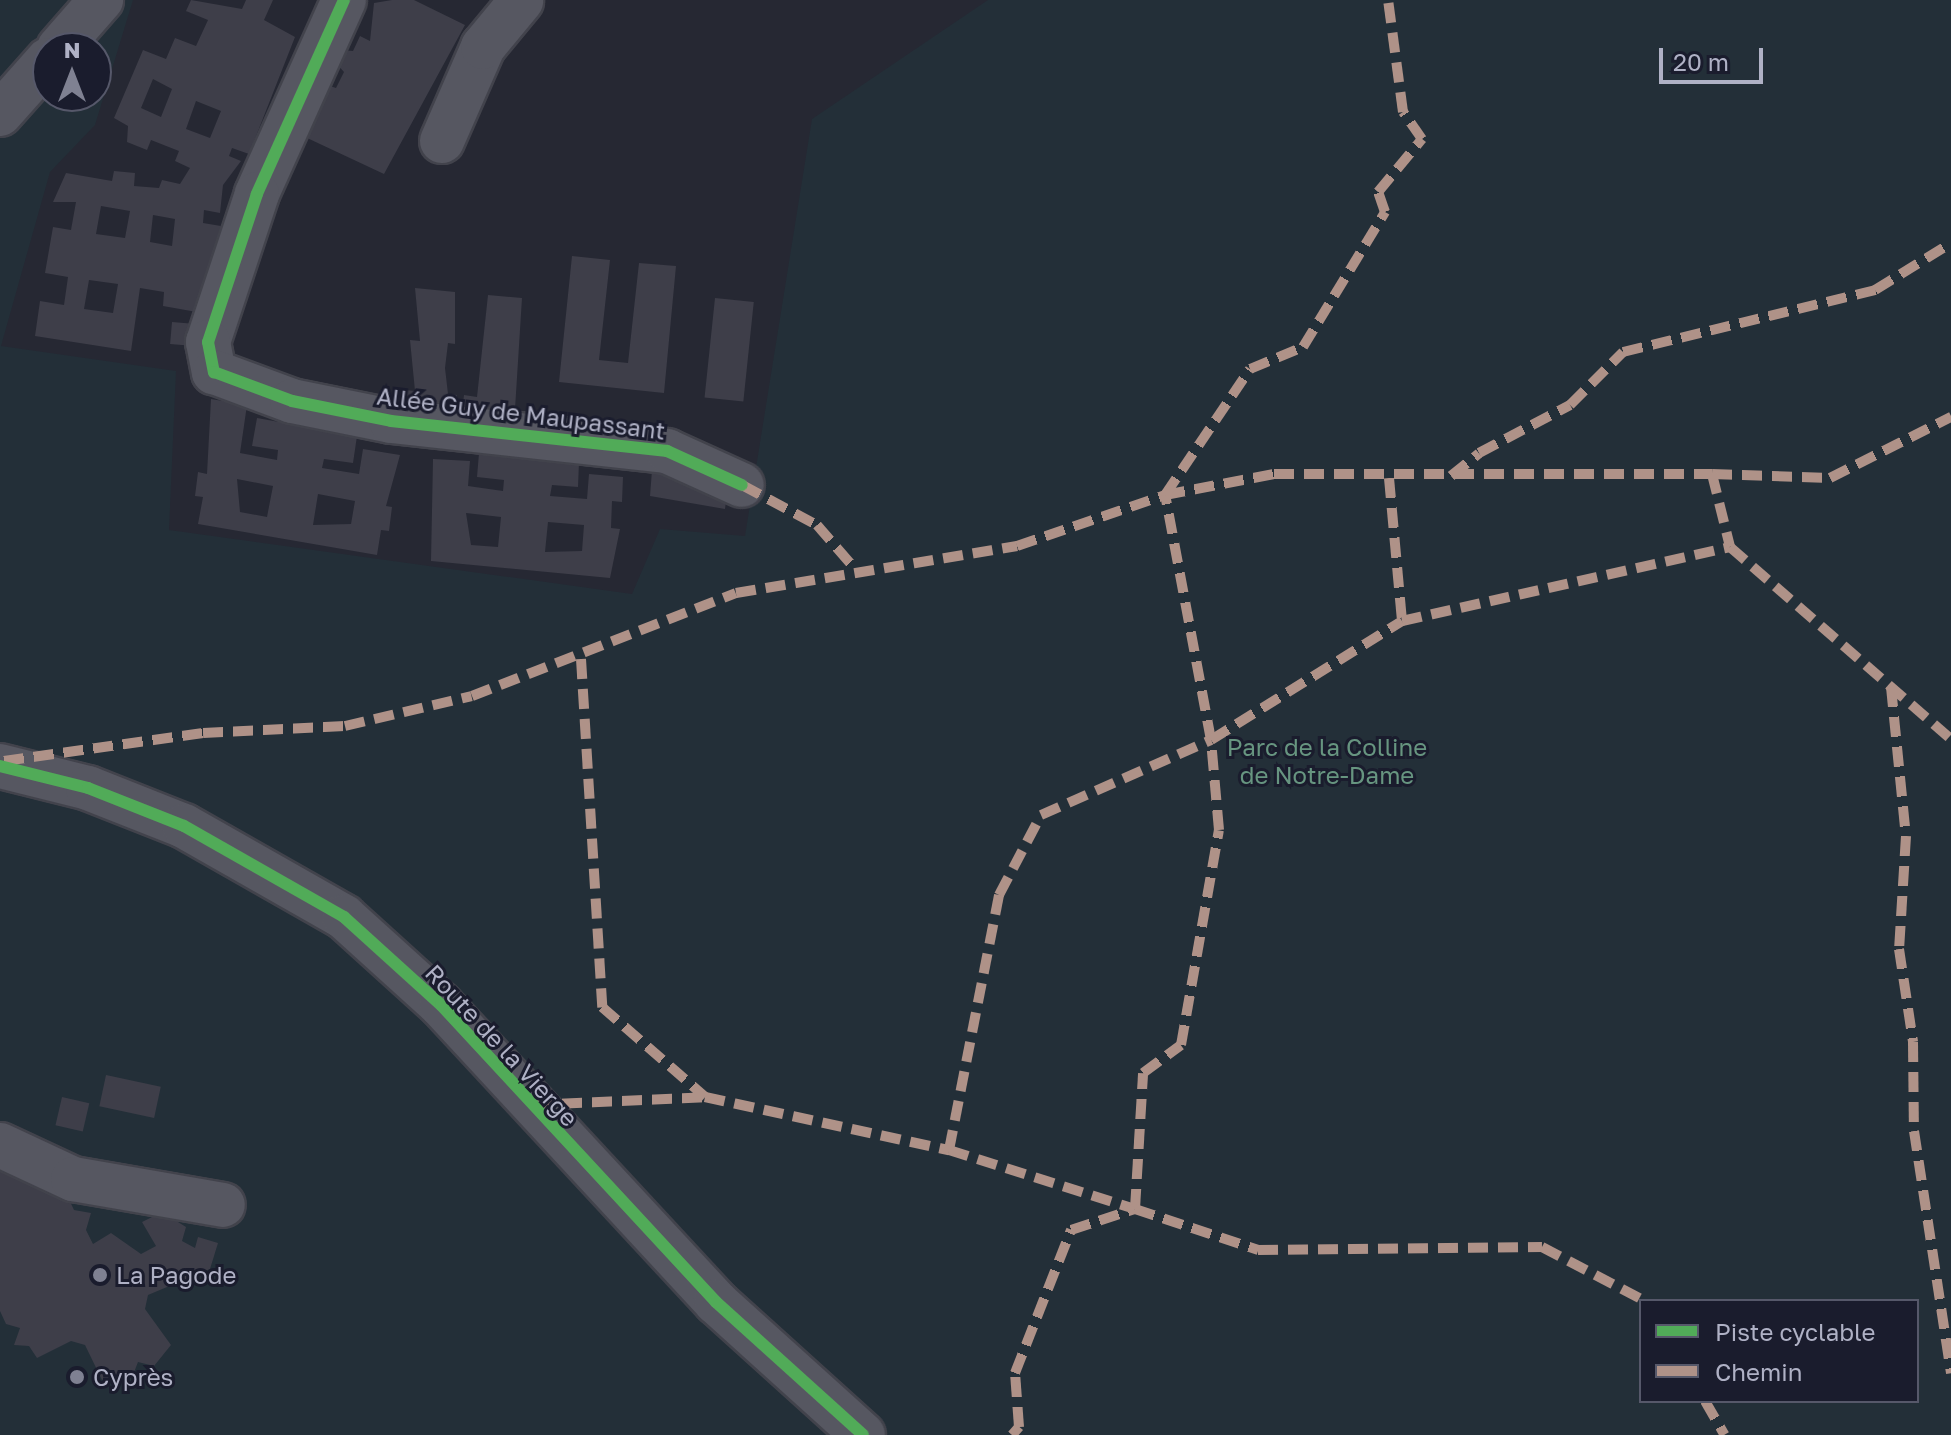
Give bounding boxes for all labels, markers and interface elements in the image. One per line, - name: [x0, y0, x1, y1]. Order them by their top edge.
- north arrow: [32, 32, 112, 112]
- scale bar: [1663, 32, 1767, 82]
- text: N: [64, 36, 80, 63]
- text: 20 m: [1673, 47, 1729, 76]
- street label: Allée Guy de Maupassant: [375, 381, 667, 445]
- park label: Parc de la Colline de Notre-Dame: [1227, 733, 1427, 789]
- street label: Route de la Vierge: [420, 958, 584, 1132]
- place label: La Pagode: [116, 1261, 236, 1289]
- marker: La Pagode: [91, 1266, 109, 1284]
- legend: [1639, 1299, 1919, 1403]
- text: Piste cyclable: [1715, 1317, 1875, 1346]
- text: Chemin: [1715, 1357, 1802, 1386]
- place label: Cyprès: [93, 1363, 173, 1391]
- marker: Cyprès: [68, 1368, 86, 1386]

